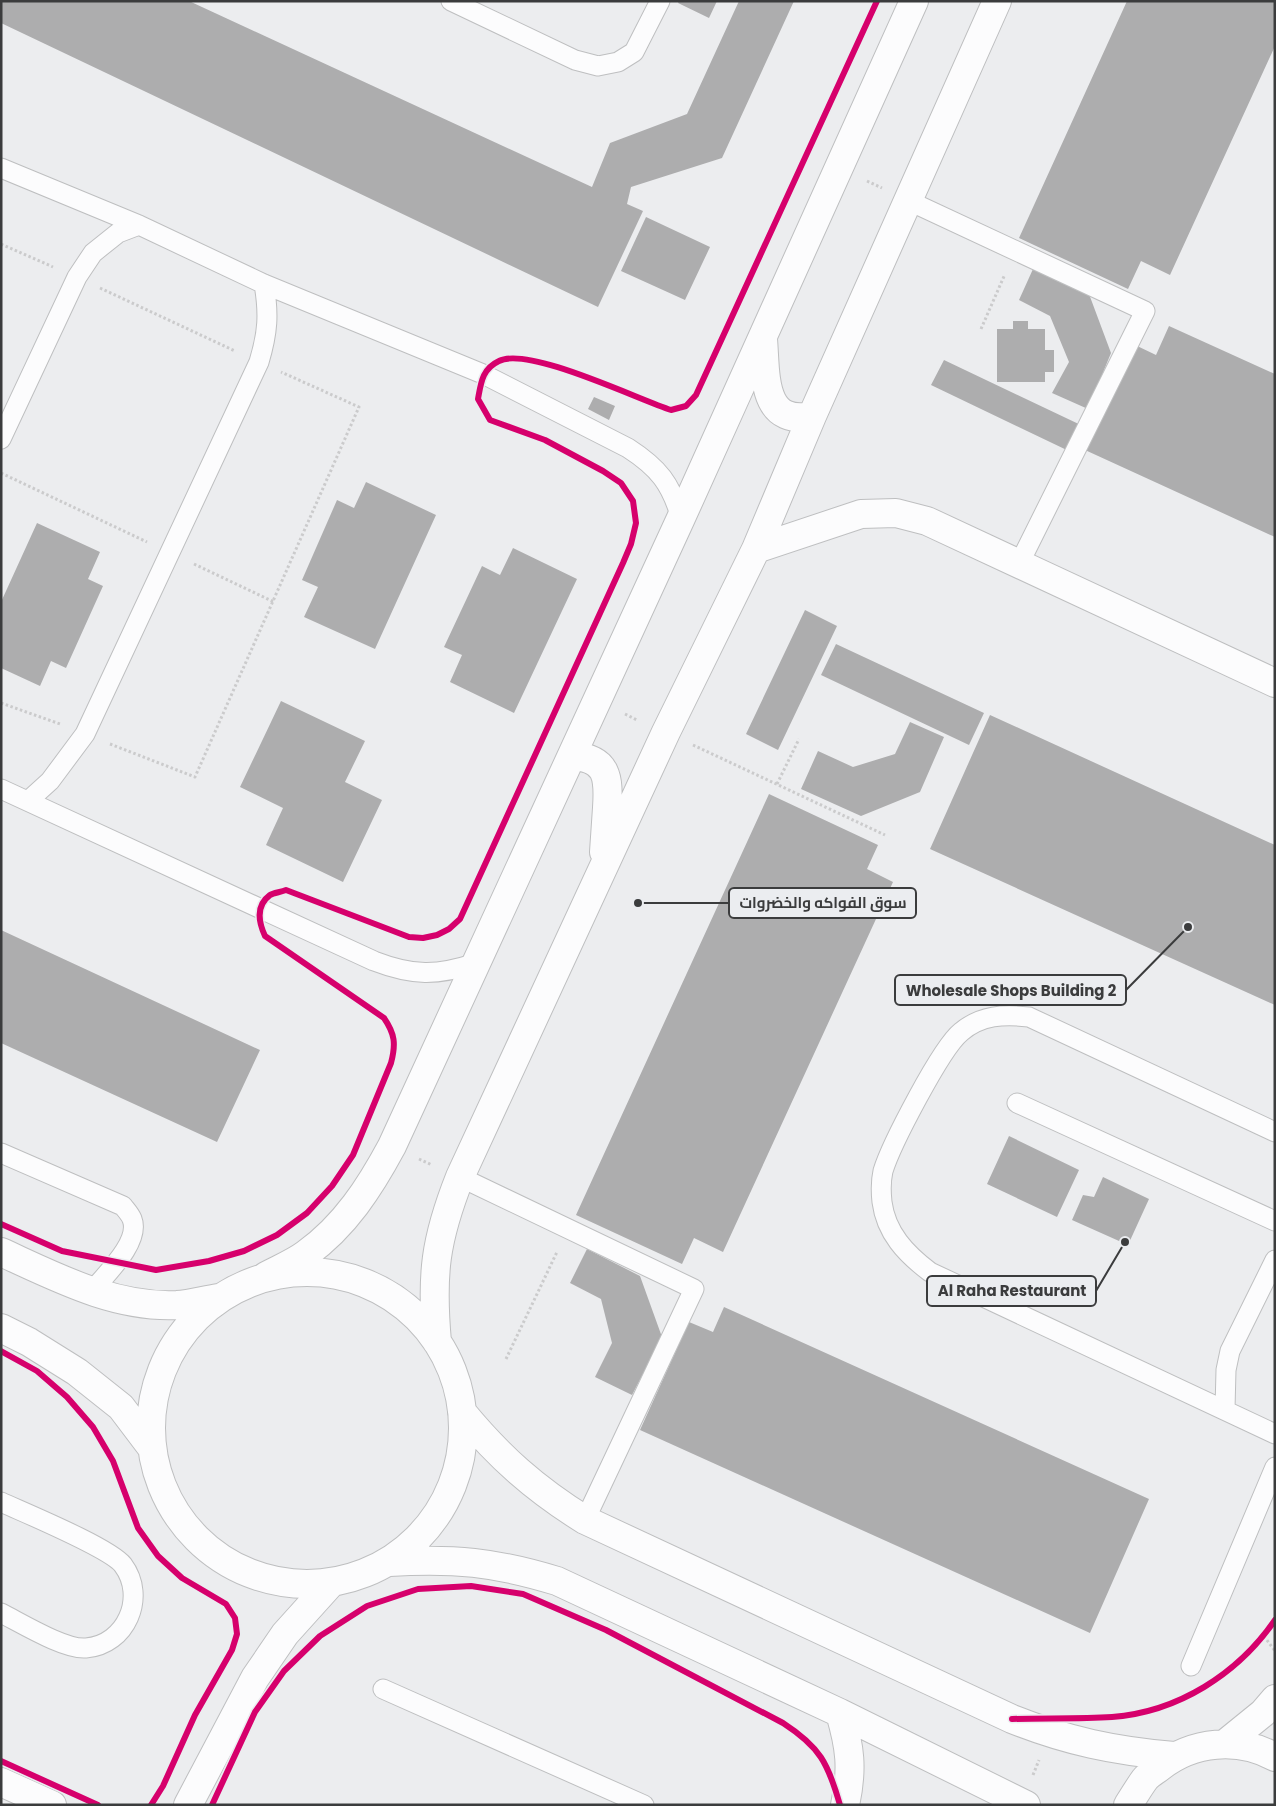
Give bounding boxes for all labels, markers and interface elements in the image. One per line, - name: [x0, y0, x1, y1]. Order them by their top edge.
- callout: سوق الفواكه والخضروات: [729, 888, 916, 918]
- text: سوق الفواكه والخضروات: [739, 892, 907, 913]
- callout: Wholesale Shops Building 2: [895, 975, 1126, 1005]
- text: Wholesale Shops Building 2: [906, 980, 1117, 1001]
- callout: Al Raha Restaurant: [927, 1276, 1096, 1306]
- text: Al Raha Restaurant: [938, 1280, 1086, 1301]

